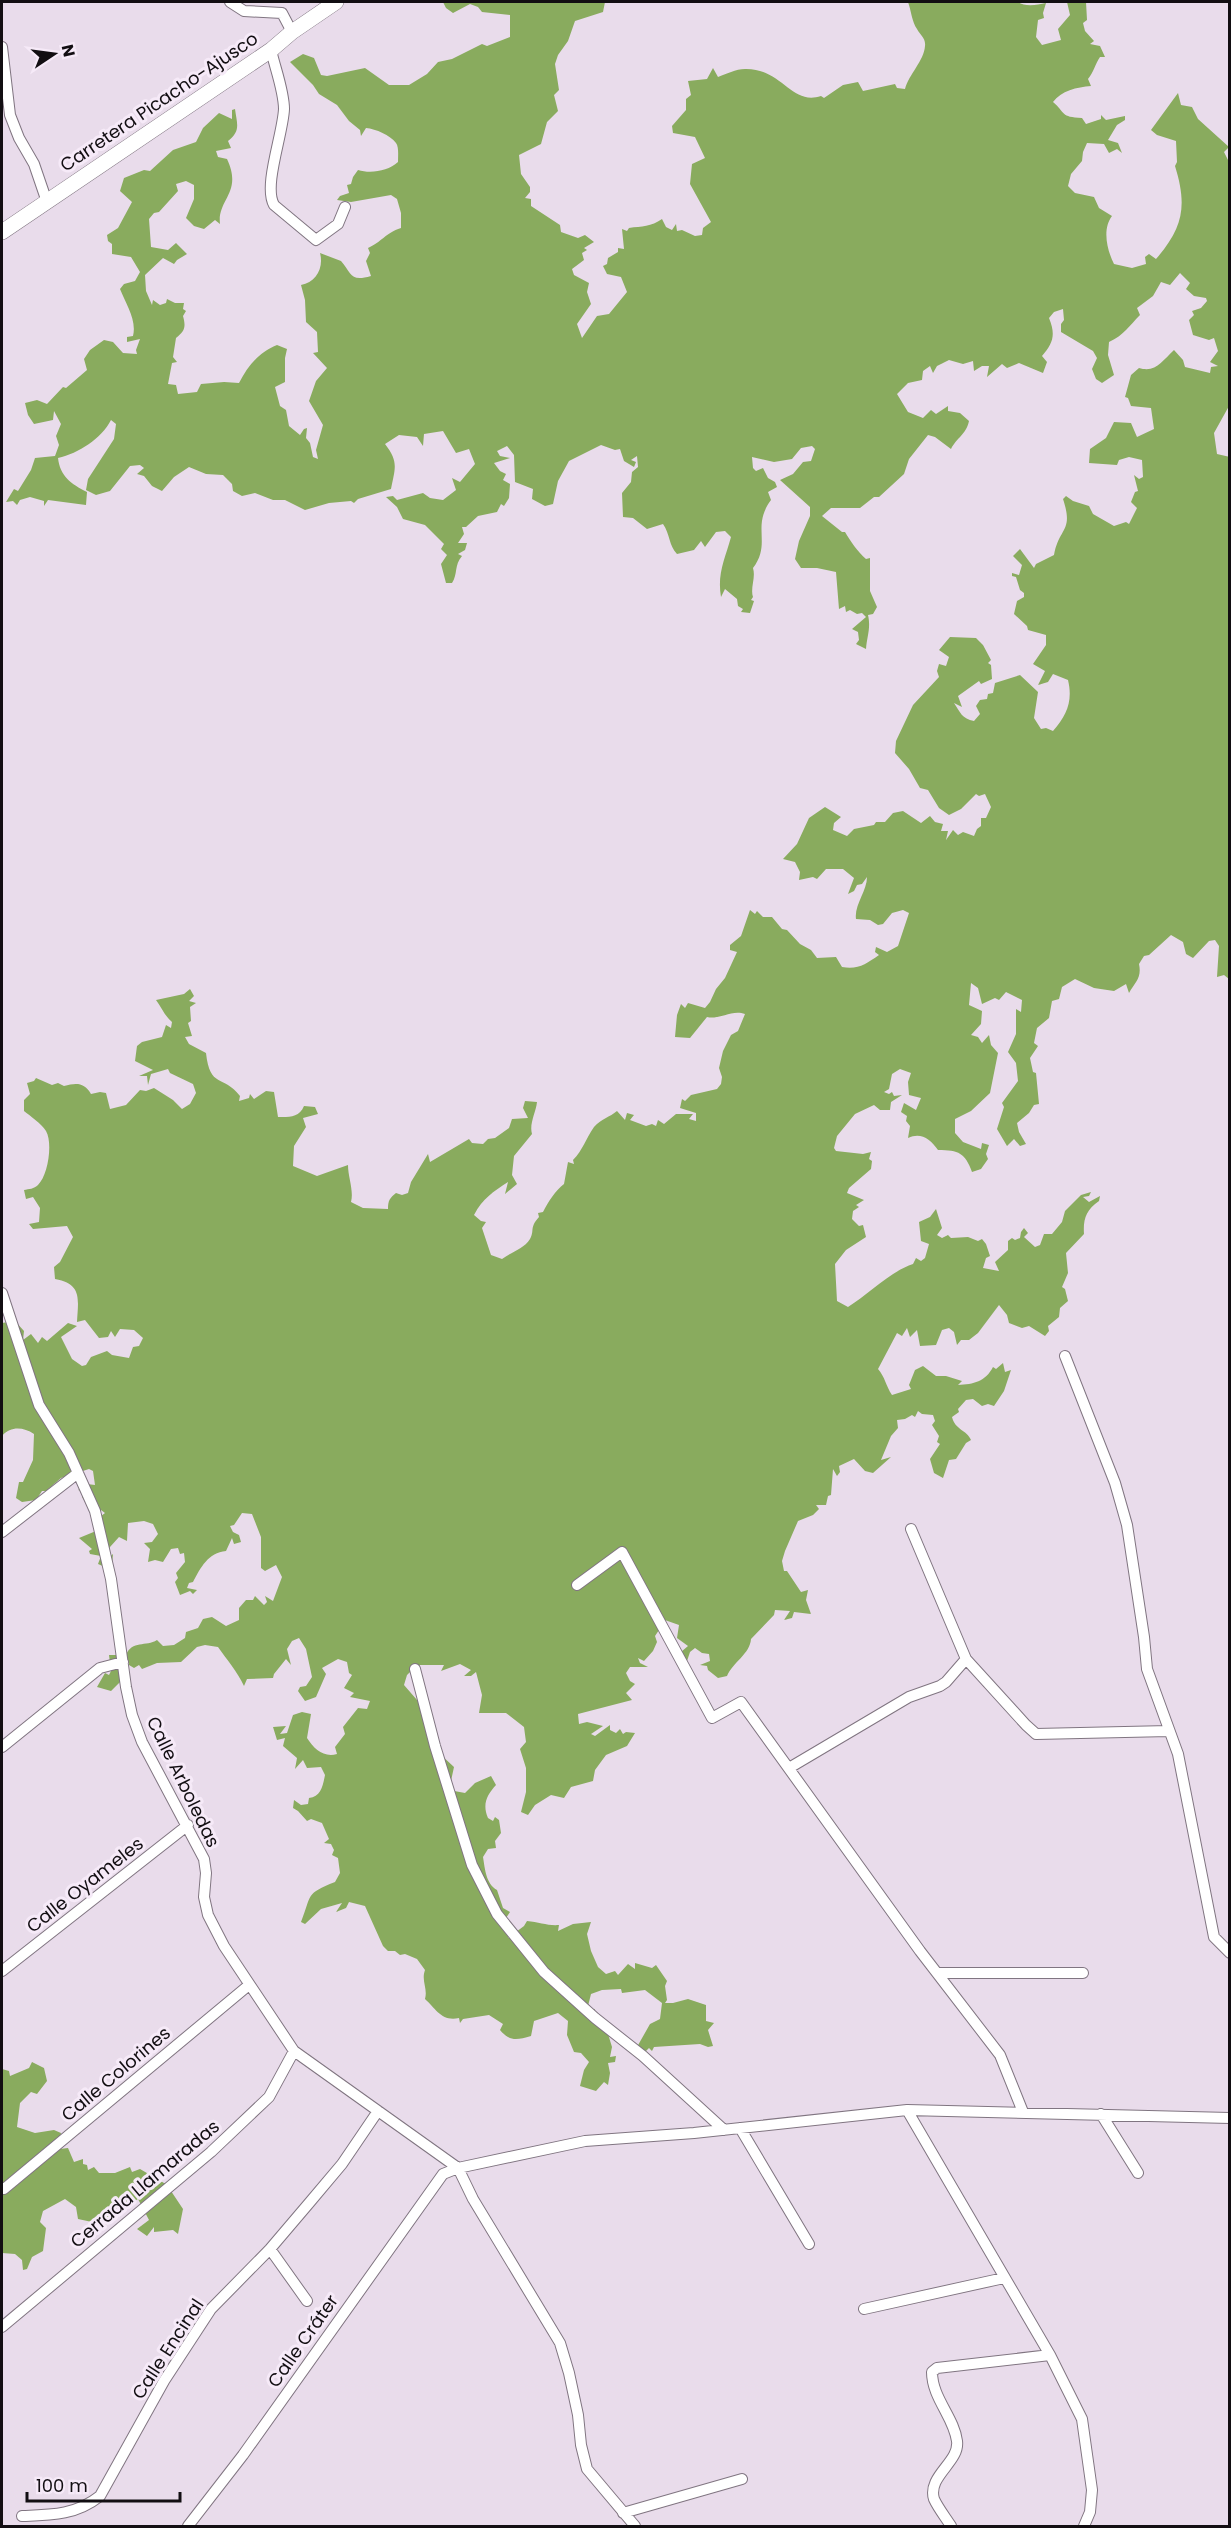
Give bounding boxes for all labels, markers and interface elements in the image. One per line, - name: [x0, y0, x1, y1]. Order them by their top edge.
- north arrow: [24, 24, 84, 84]
- street label: Carretera Picacho-Ajusco: [55, 26, 263, 177]
- text: N: [56, 42, 81, 59]
- street label: Calle Arboledas: [141, 1712, 226, 1851]
- street label: Calle Oyameles: [21, 1831, 148, 1938]
- street label: Calle Colorines: [56, 2021, 176, 2127]
- street label: Cerrada Llamaradas: [65, 2114, 225, 2253]
- street label: Calle Cráter: [261, 2289, 344, 2392]
- street label: Calle Encinal: [126, 2294, 209, 2404]
- scale bar: [27, 2465, 180, 2503]
- text: 100 m: [36, 2473, 88, 2498]

